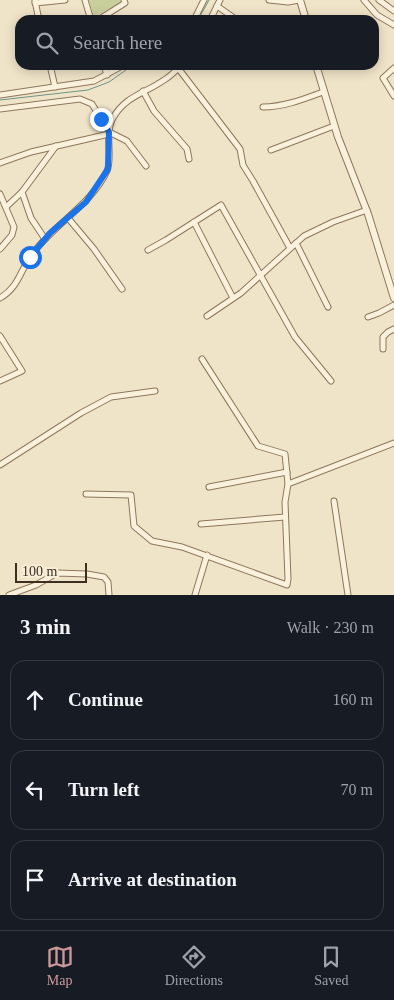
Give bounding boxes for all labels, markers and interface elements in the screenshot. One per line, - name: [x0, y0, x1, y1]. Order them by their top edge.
- search box: [15, 15, 379, 70]
- icon: search: [33, 29, 61, 57]
- text: Search here: [73, 32, 162, 53]
- route end: [90, 108, 113, 131]
- route start: [19, 246, 42, 269]
- scale bar: [15, 560, 88, 583]
- text: 100 m: [22, 564, 57, 579]
- text: 3 min: [20, 615, 71, 639]
- text: Walk · 230 m: [287, 619, 374, 636]
- icon: ahead: [21, 686, 49, 714]
- text: Continue: [68, 689, 143, 710]
- text: 160 m: [333, 691, 373, 708]
- icon: left: [21, 776, 49, 804]
- text: Turn left: [68, 779, 140, 800]
- text: 70 m: [341, 781, 373, 798]
- icon: arrive: [21, 866, 49, 894]
- text: Arrive at destination: [68, 869, 237, 890]
- tab: Map: [46, 943, 74, 989]
- tab: Directions: [165, 943, 223, 989]
- tab: Saved: [314, 943, 348, 989]

